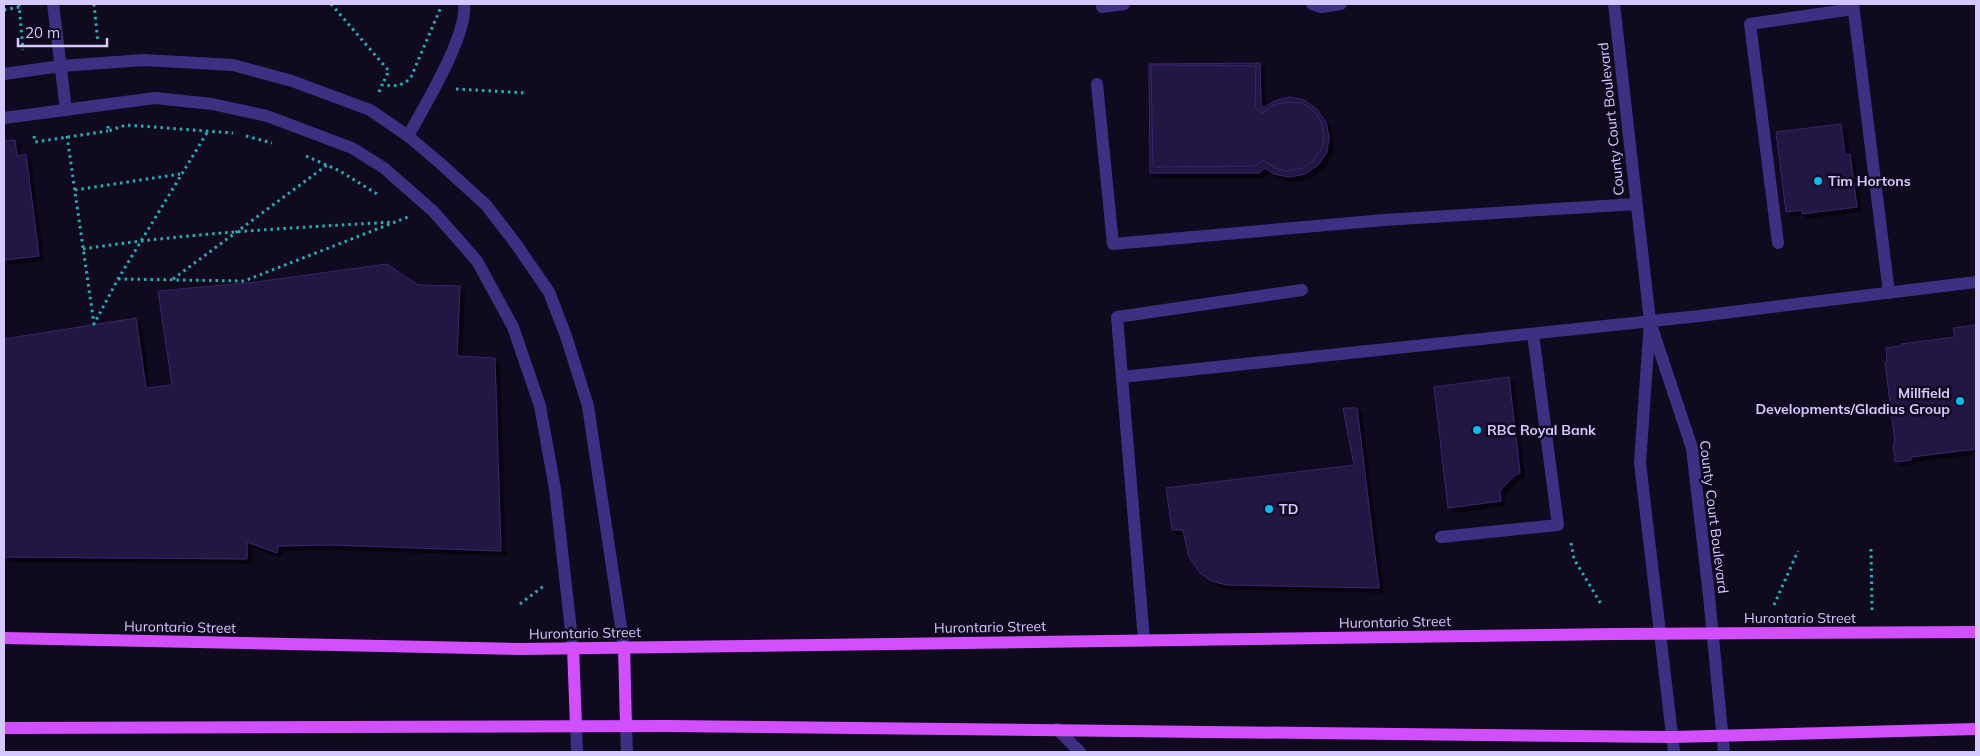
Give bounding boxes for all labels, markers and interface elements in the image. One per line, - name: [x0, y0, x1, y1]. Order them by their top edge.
- scale bar: [18, 15, 106, 47]
- text: 20 m: [25, 23, 60, 42]
- street label: County Court Boulevard: [1594, 41, 1628, 197]
- place label: Tim Hortons: [1828, 172, 1911, 190]
- marker: Tim Hortons: [1812, 175, 1824, 187]
- place label: Millfield Developments/Gladius Group: [1755, 384, 1950, 418]
- marker: Millfield Developments/Gladius Group: [1954, 395, 1966, 407]
- place label: RBC Royal Bank: [1487, 421, 1596, 439]
- marker: RBC Royal Bank: [1471, 424, 1483, 436]
- street label: County Court Boulevard: [1696, 439, 1732, 595]
- place label: TD: [1279, 500, 1298, 518]
- marker: TD: [1263, 503, 1275, 515]
- street label: Hurontario Street: [1744, 609, 1856, 627]
- street label: Hurontario Street: [1339, 612, 1451, 632]
- street label: Hurontario Street: [124, 617, 236, 637]
- street label: Hurontario Street: [934, 617, 1046, 637]
- street label: Hurontario Street: [529, 623, 641, 643]

